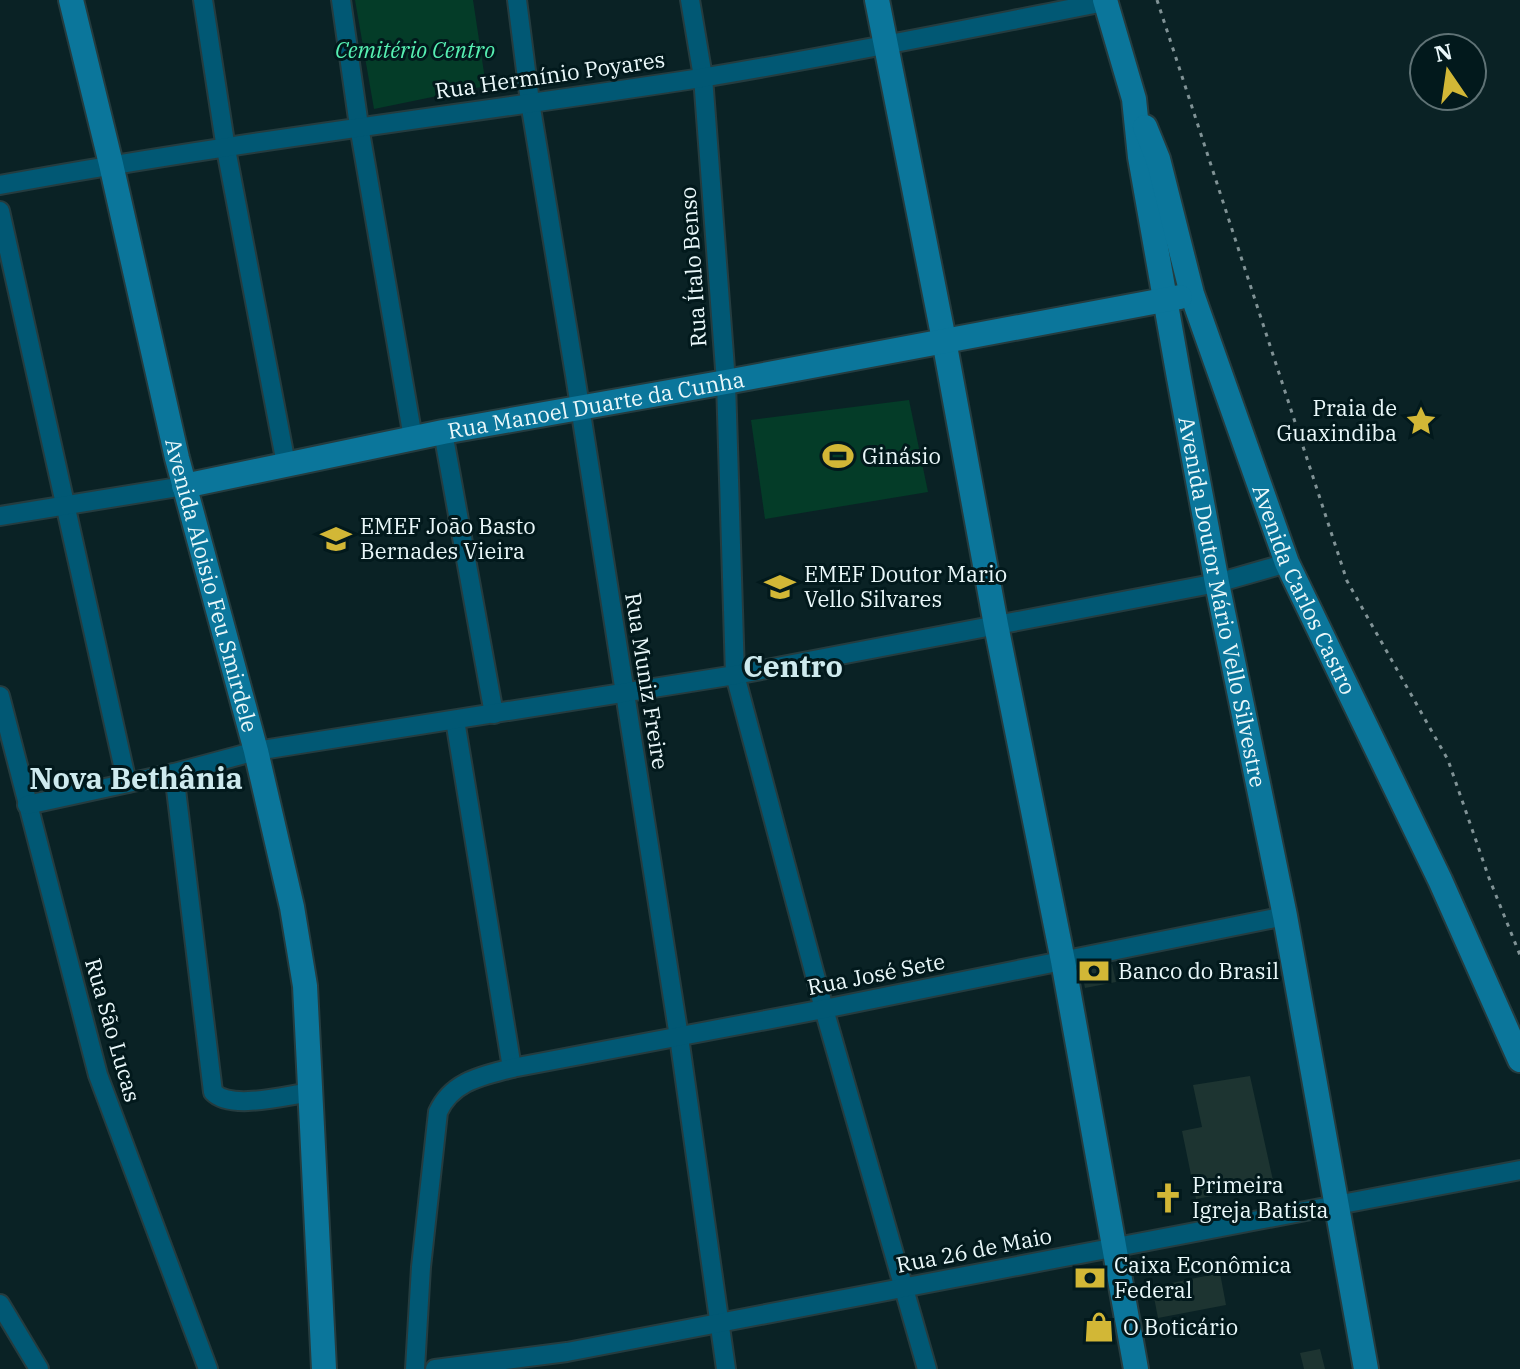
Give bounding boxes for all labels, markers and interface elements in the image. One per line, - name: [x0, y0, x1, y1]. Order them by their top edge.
- north arrow: [1408, 32, 1488, 112]
- park label: Cemitério Centro: [335, 35, 495, 64]
- text: N: [1432, 36, 1455, 68]
- street label: Rua Hermínio Poyares: [433, 44, 667, 105]
- street label: Rua Ítalo Benso: [672, 186, 713, 348]
- street label: Rua Manoel Duarte da Cunha: [445, 364, 747, 445]
- place label: Praia de Guaxindiba: [1276, 393, 1397, 447]
- place icon: Praia de Guaxindiba: [1404, 404, 1438, 438]
- street label: Avenida Doutor Mário Vello Silvestre: [1172, 414, 1273, 790]
- street label: Avenida Aloisio Feu Smirdele: [159, 436, 265, 735]
- sports icon: Ginásio: [821, 439, 855, 473]
- place label: Ginásio: [862, 441, 941, 470]
- street label: Avenida Carlos Castro: [1246, 480, 1363, 699]
- place label: EMEF João Basto Bernades Vieira: [360, 511, 536, 565]
- school or university icon: EMEF João Basto Bernades Vieira: [319, 522, 353, 556]
- place label: EMEF Doutor Mario Vello Silvares: [804, 559, 1007, 613]
- school or university icon: EMEF Doutor Mario Vello Silvares: [763, 570, 797, 604]
- street label: Rua Muniz Freire: [619, 590, 676, 771]
- district label: Centro: [743, 646, 843, 685]
- district label: Nova Bethânia: [29, 758, 243, 797]
- street label: Rua José Sete: [805, 946, 947, 1001]
- bank icon: Banco do Brasil: [1077, 954, 1111, 988]
- street label: Rua São Lucas: [79, 955, 148, 1105]
- place label: Banco do Brasil: [1118, 956, 1279, 985]
- place label: Primeira Igreja Batista: [1192, 1170, 1329, 1224]
- church icon: Primeira Igreja Batista: [1151, 1181, 1185, 1215]
- street label: Rua 26 de Maio: [894, 1220, 1054, 1279]
- place label: Caixa Econômica Federal: [1114, 1250, 1292, 1304]
- bank icon: Caixa Econômica Federal: [1073, 1261, 1107, 1295]
- shop icon: O Boticário: [1082, 1310, 1116, 1344]
- place label: O Boticário: [1123, 1312, 1238, 1341]

